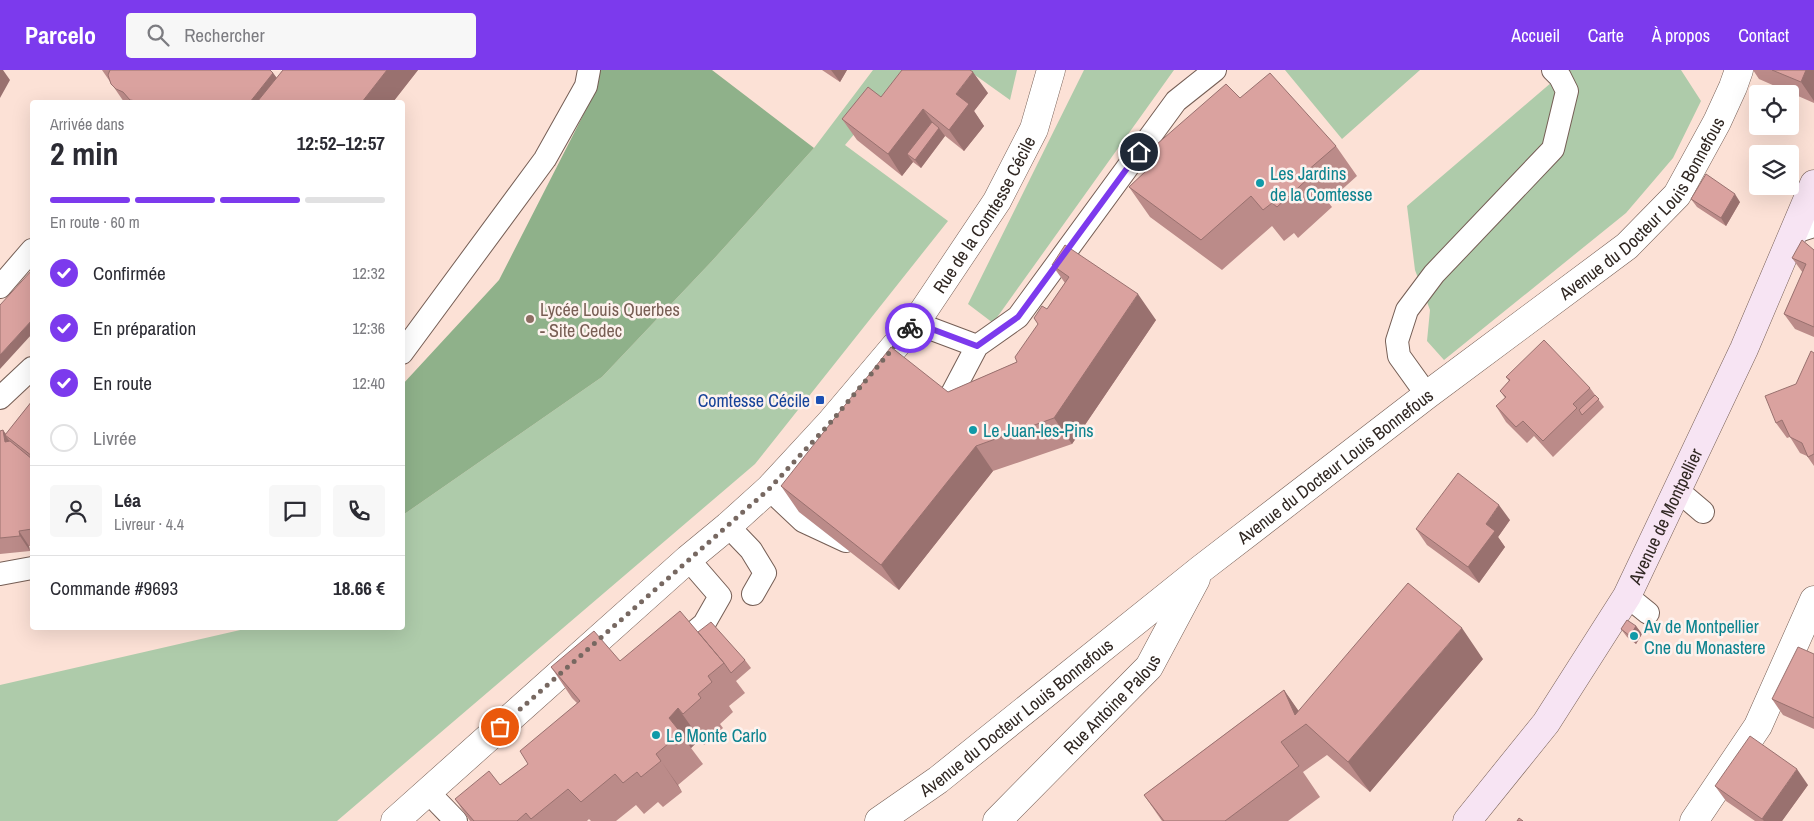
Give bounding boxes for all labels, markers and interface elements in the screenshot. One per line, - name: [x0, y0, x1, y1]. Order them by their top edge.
- search box: [126, 13, 476, 58]
- text: Parcelo: [25, 19, 96, 51]
- icon: search: [144, 21, 172, 49]
- text: Rechercher: [184, 22, 265, 48]
- text: Accueil: [1511, 23, 1560, 48]
- text: Carte: [1588, 23, 1624, 48]
- text: À propos: [1652, 23, 1710, 48]
- text: Contact: [1738, 23, 1789, 48]
- map controls: [1749, 85, 1799, 195]
- button: locate: [1749, 85, 1799, 135]
- text: Arrivée dans: [50, 113, 124, 135]
- street label: Avenue du Docteur Louis Bonnefous: [1553, 113, 1730, 306]
- text: 12:52–12:57: [297, 130, 385, 156]
- pin: [1118, 131, 1160, 173]
- text: 2 min: [50, 132, 119, 175]
- street label: Rue de la Comtesse Cécile: [926, 132, 1041, 298]
- icon: home: [1125, 138, 1153, 166]
- button: layers: [1749, 145, 1799, 195]
- place label: Les Jardins de la Comtesse: [1270, 161, 1373, 207]
- marker: Les Jardins de la Comtesse: [1254, 177, 1266, 189]
- text: En route · 60 m: [50, 211, 140, 233]
- icon: check: [50, 259, 78, 287]
- text: Confirmée: [93, 260, 166, 286]
- text: 12:32: [352, 262, 385, 284]
- place label: Lycée Louis Querbes - Site Cedec: [540, 297, 680, 343]
- courier: [885, 303, 935, 353]
- marker: Lycée Louis Querbes - Site Cedec: [524, 313, 536, 325]
- icon: check: [50, 314, 78, 342]
- icon: bike: [896, 314, 924, 342]
- text: En préparation: [93, 315, 196, 341]
- text: 12:36: [352, 317, 385, 339]
- icon: check: [50, 369, 78, 397]
- text: En route: [93, 370, 152, 396]
- text: 12:40: [352, 372, 385, 394]
- street label: Avenue du Docteur Louis Bonnefous: [1231, 382, 1438, 550]
- place label: Comtesse Cécile: [698, 388, 810, 413]
- marker: Comtesse Cécile: [814, 394, 826, 406]
- place label: Le Juan-les-Pins: [983, 418, 1094, 443]
- marker: Le Juan-les-Pins: [967, 424, 979, 436]
- text: Livrée: [93, 425, 136, 451]
- street label: Avenue de Montpellier: [1622, 444, 1708, 589]
- button: person: [50, 485, 102, 537]
- button: chat: [269, 485, 321, 537]
- button: phone: [333, 485, 385, 537]
- text: Léa: [114, 487, 141, 513]
- text: Livreur · 4.4: [114, 513, 184, 535]
- text: Commande #9693: [50, 575, 178, 601]
- text: 18.66 €: [333, 575, 385, 601]
- place label: Av de Montpellier Cne du Monastere: [1643, 614, 1765, 660]
- marker: Av de Montpellier Cne du Monastere: [1628, 630, 1640, 642]
- street label: Avenue du Docteur Louis Bonnefous: [913, 632, 1118, 803]
- street label: Rue Antoine Palous: [1057, 650, 1166, 760]
- pin: [479, 706, 521, 748]
- icon: bag: [486, 713, 514, 741]
- place label: Le Monte Carlo: [666, 723, 767, 748]
- marker: Le Monte Carlo: [650, 729, 662, 741]

